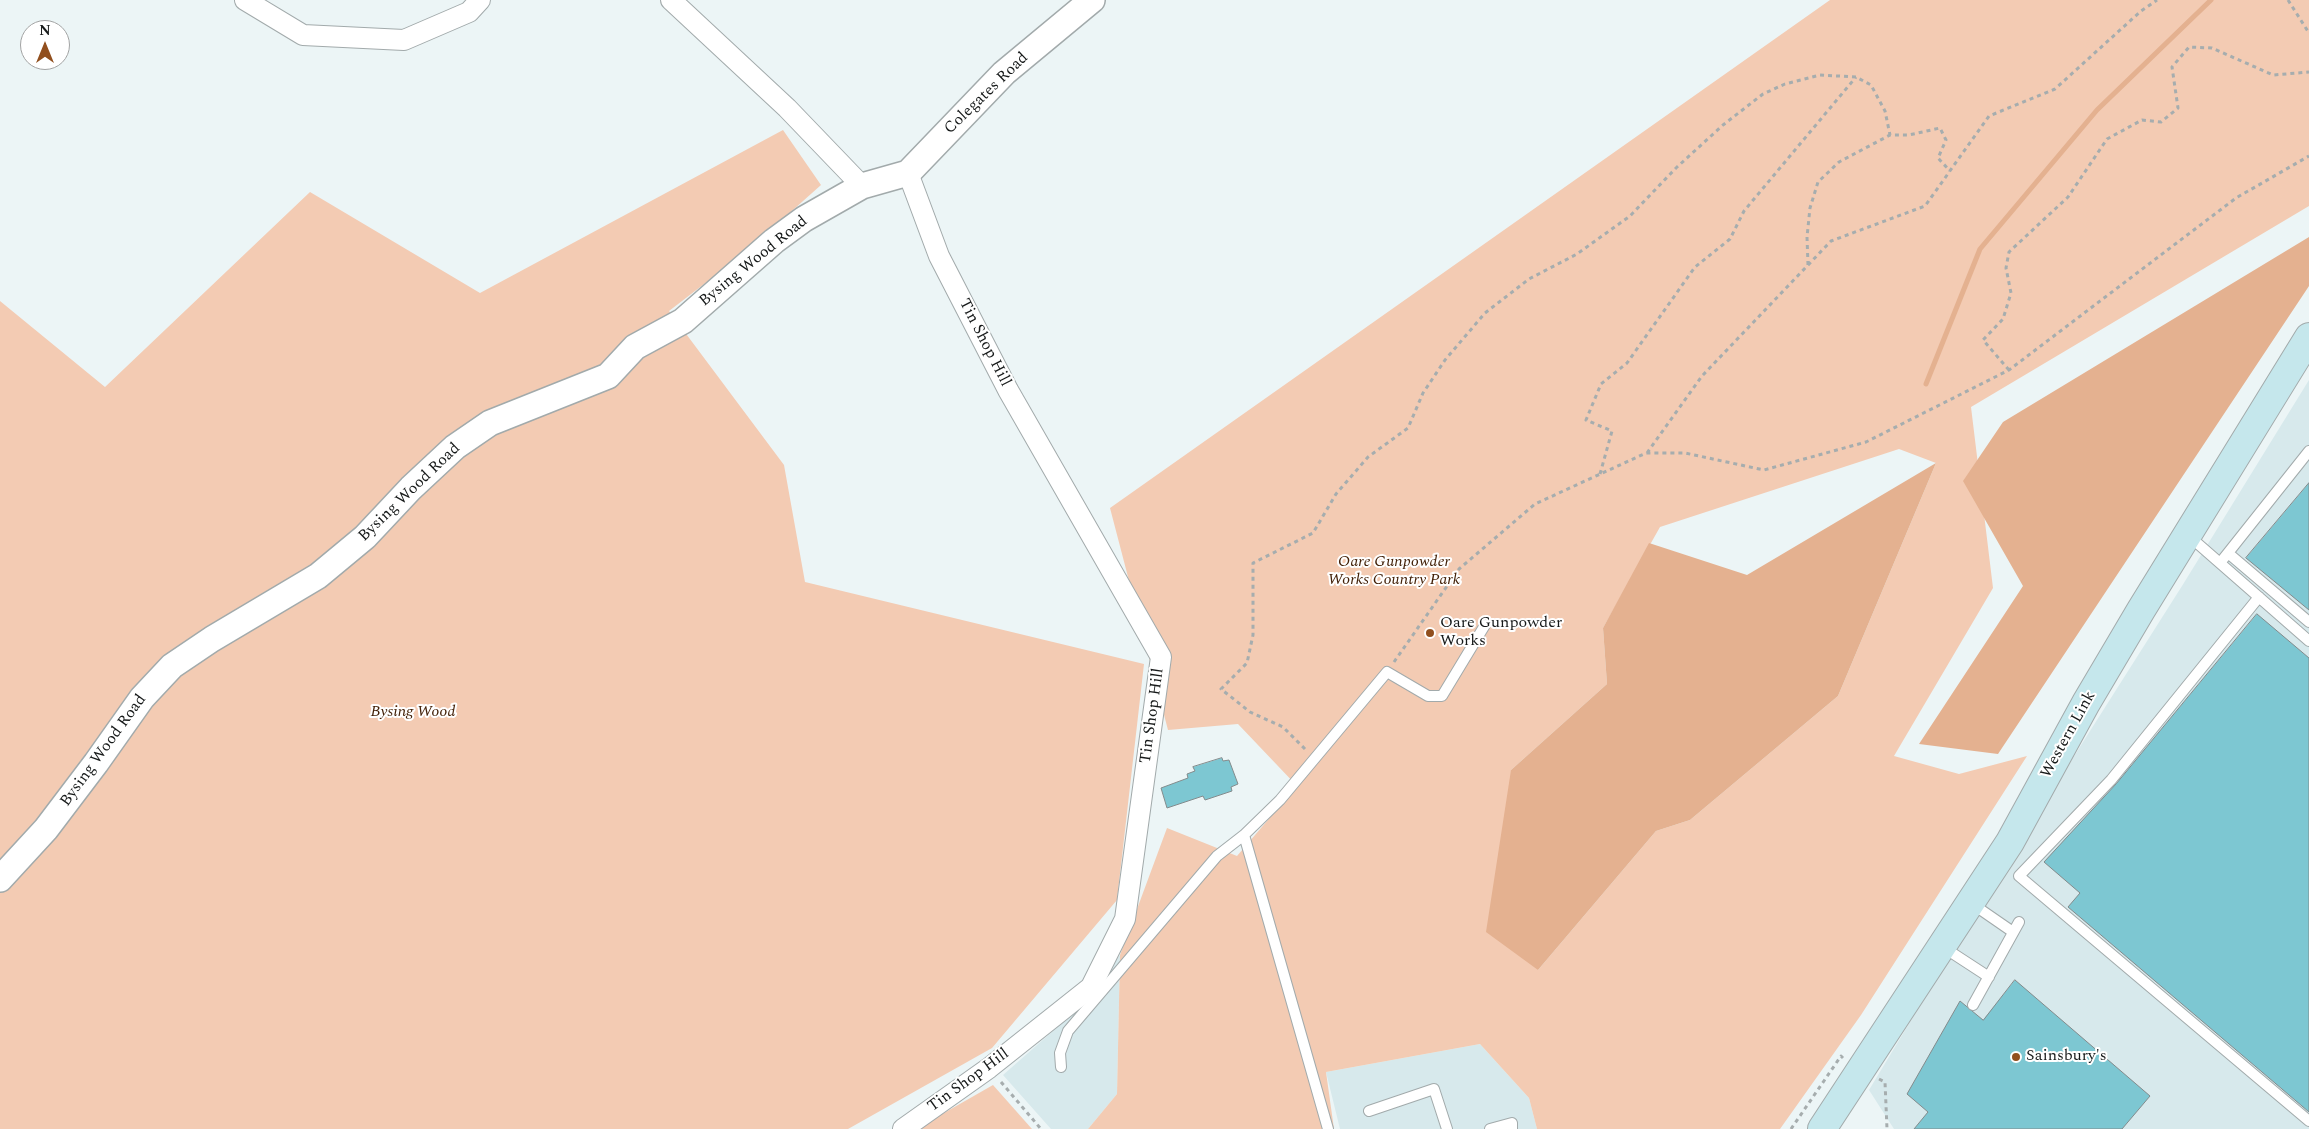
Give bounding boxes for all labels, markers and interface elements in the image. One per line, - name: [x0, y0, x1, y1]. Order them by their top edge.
- north arrow: [20, 20, 70, 70]
- text: N: [39, 20, 51, 41]
- street label: Colegates Road: [941, 49, 1033, 139]
- street label: Bysing Wood Road: [696, 212, 812, 312]
- street label: Tin Shop Hill: [954, 296, 1014, 390]
- street label: Bysing Wood Road: [355, 440, 465, 546]
- park label: Oare Gunpowder Works Country Park: [1328, 553, 1460, 591]
- place label: Oare Gunpowder Works: [1440, 614, 1562, 652]
- marker: Oare Gunpowder Works: [1424, 627, 1436, 639]
- street label: Tin Shop Hill: [1137, 667, 1169, 765]
- street label: Western Link: [2037, 688, 2101, 782]
- street label: Bysing Wood Road: [57, 691, 151, 811]
- park label: Bysing Wood: [370, 703, 456, 723]
- street label: Tin Shop Hill: [925, 1045, 1013, 1117]
- place label: Sainsbury's: [2026, 1047, 2107, 1067]
- marker: Sainsbury's: [2010, 1051, 2022, 1063]

